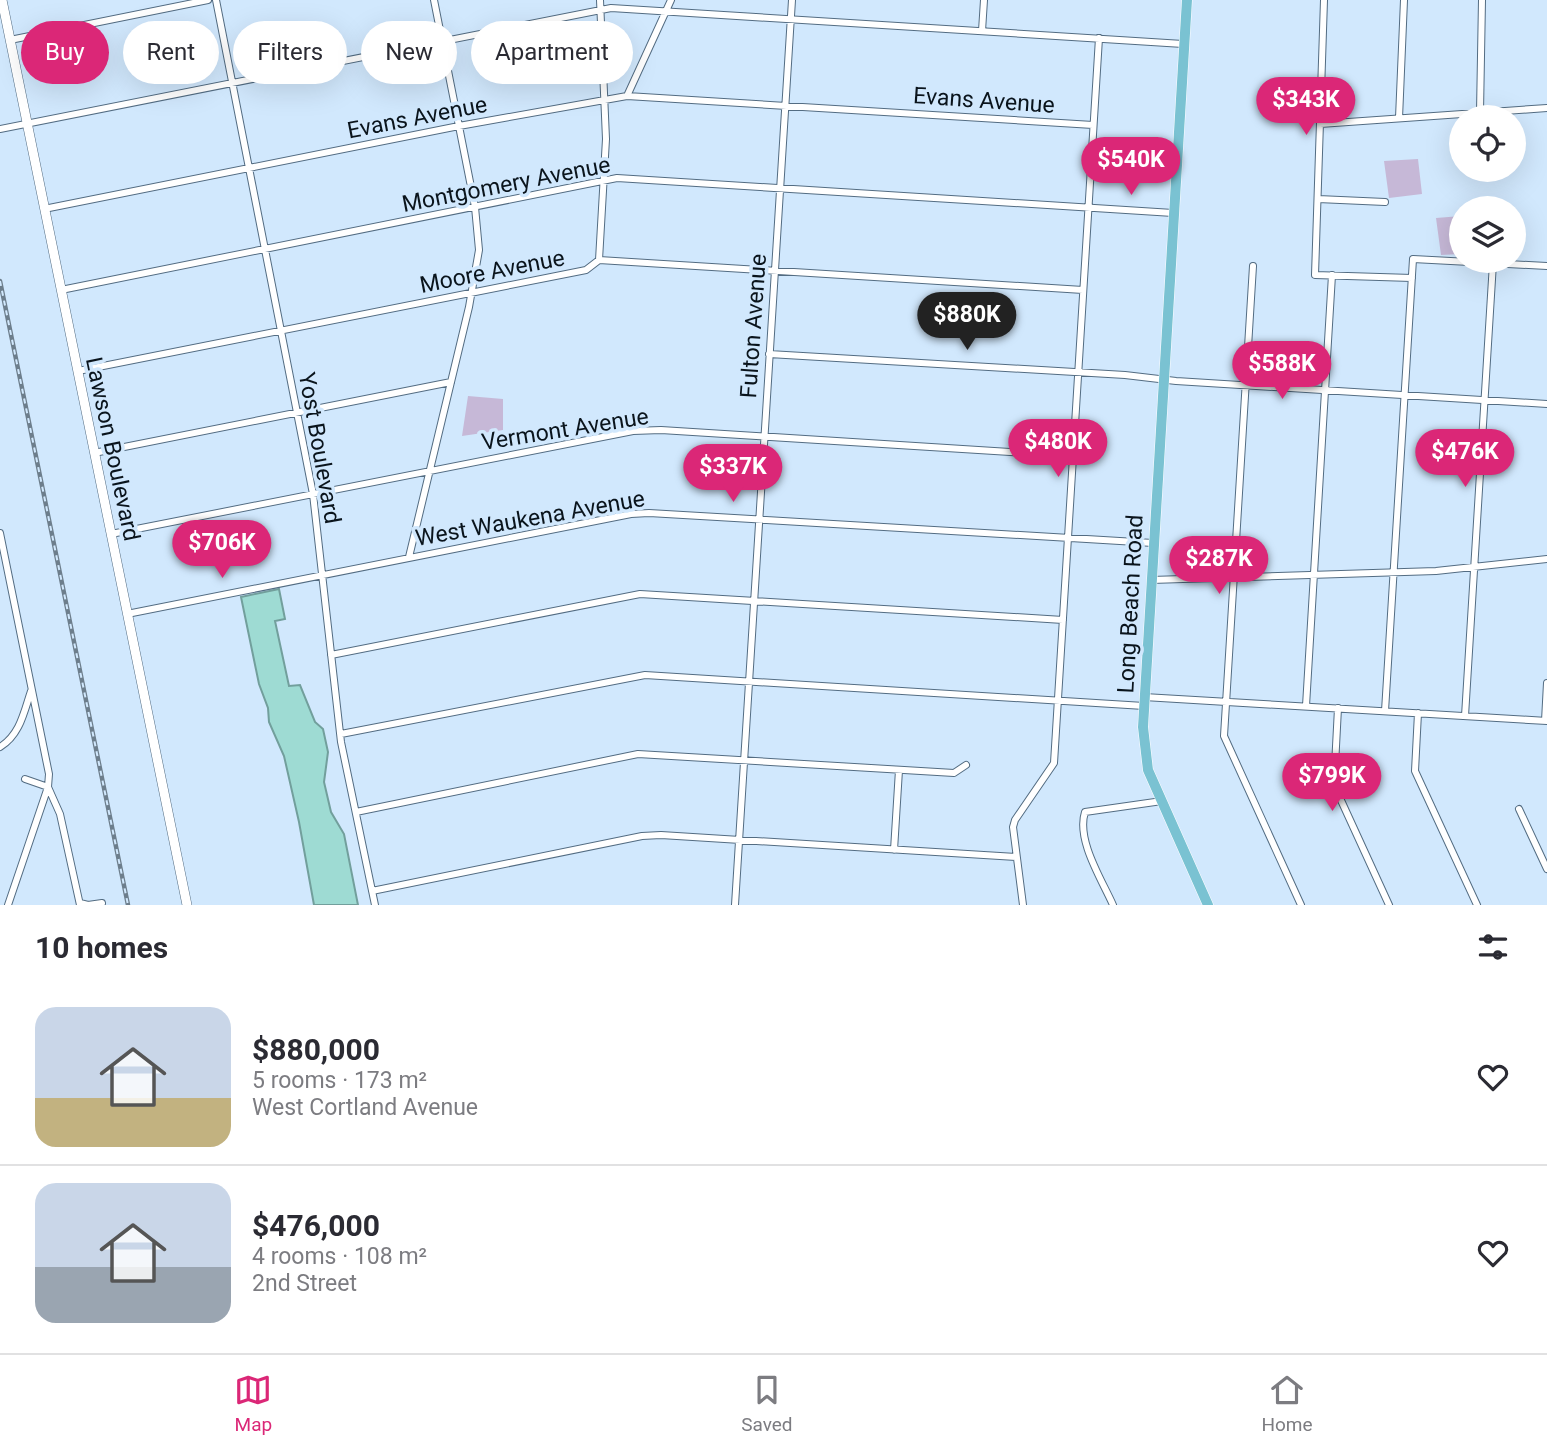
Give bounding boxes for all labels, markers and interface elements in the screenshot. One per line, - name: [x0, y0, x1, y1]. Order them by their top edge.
- chip: Buy: [21, 21, 109, 84]
- chip: Rent: [123, 21, 219, 84]
- chip: Filters: [233, 21, 347, 84]
- chip: New: [361, 21, 457, 84]
- chip: Apartment: [471, 21, 633, 84]
- pin: $343K: [1257, 78, 1355, 137]
- street label: Evans Avenue: [912, 82, 1056, 119]
- text: $343K: [1272, 86, 1340, 113]
- street label: Evans Avenue: [345, 91, 489, 144]
- map controls: [1449, 105, 1526, 273]
- button: locate: [1449, 105, 1526, 182]
- pin: $540K: [1082, 138, 1180, 197]
- text: $540K: [1097, 146, 1165, 173]
- street label: Montgomery Avenue: [400, 151, 613, 218]
- button: layers: [1449, 196, 1526, 273]
- street label: Moore Avenue: [417, 244, 567, 299]
- street label: Fulton Avenue: [735, 253, 772, 399]
- pin: $880K: [918, 292, 1016, 352]
- text: $880K: [933, 301, 1001, 328]
- pin: $588K: [1233, 342, 1331, 401]
- text: $588K: [1248, 350, 1316, 377]
- street label: Lawson Boulevard: [80, 355, 145, 544]
- street label: Yost Boulevard: [293, 370, 346, 526]
- street label: Vermont Avenue: [480, 403, 650, 456]
- pin: $480K: [1009, 420, 1107, 479]
- text: $480K: [1024, 428, 1092, 455]
- pin: $476K: [1416, 430, 1514, 489]
- text: $476K: [1431, 438, 1499, 465]
- pin: $337K: [684, 444, 782, 504]
- text: $337K: [699, 453, 767, 480]
- street label: West Waukena Avenue: [413, 485, 647, 552]
- street label: Long Beach Road: [1112, 514, 1149, 694]
- pin: $706K: [173, 520, 271, 580]
- text: $706K: [188, 529, 256, 556]
- pin: $287K: [1170, 536, 1268, 596]
- text: $287K: [1185, 545, 1253, 572]
- pin: $799K: [1283, 754, 1381, 813]
- text: $799K: [1298, 762, 1366, 789]
- icon: filters: [1474, 928, 1512, 966]
- text: 10 homes: [35, 930, 168, 965]
- text: $880,000: [252, 1032, 380, 1067]
- icon: home: [91, 1035, 175, 1119]
- icon: heart: [1474, 1058, 1512, 1096]
- text: 5 rooms · 173 m²: [252, 1067, 427, 1094]
- text: West Cortland Avenue: [252, 1094, 478, 1121]
- text: $476,000: [252, 1208, 380, 1243]
- icon: home: [91, 1211, 175, 1295]
- icon: heart: [1474, 1234, 1512, 1272]
- text: 4 rooms · 108 m²: [252, 1243, 427, 1270]
- text: 2nd Street: [252, 1270, 357, 1297]
- tab: Map: [234, 1371, 272, 1436]
- tab: Saved: [741, 1371, 793, 1436]
- tab: Home: [1261, 1371, 1313, 1436]

